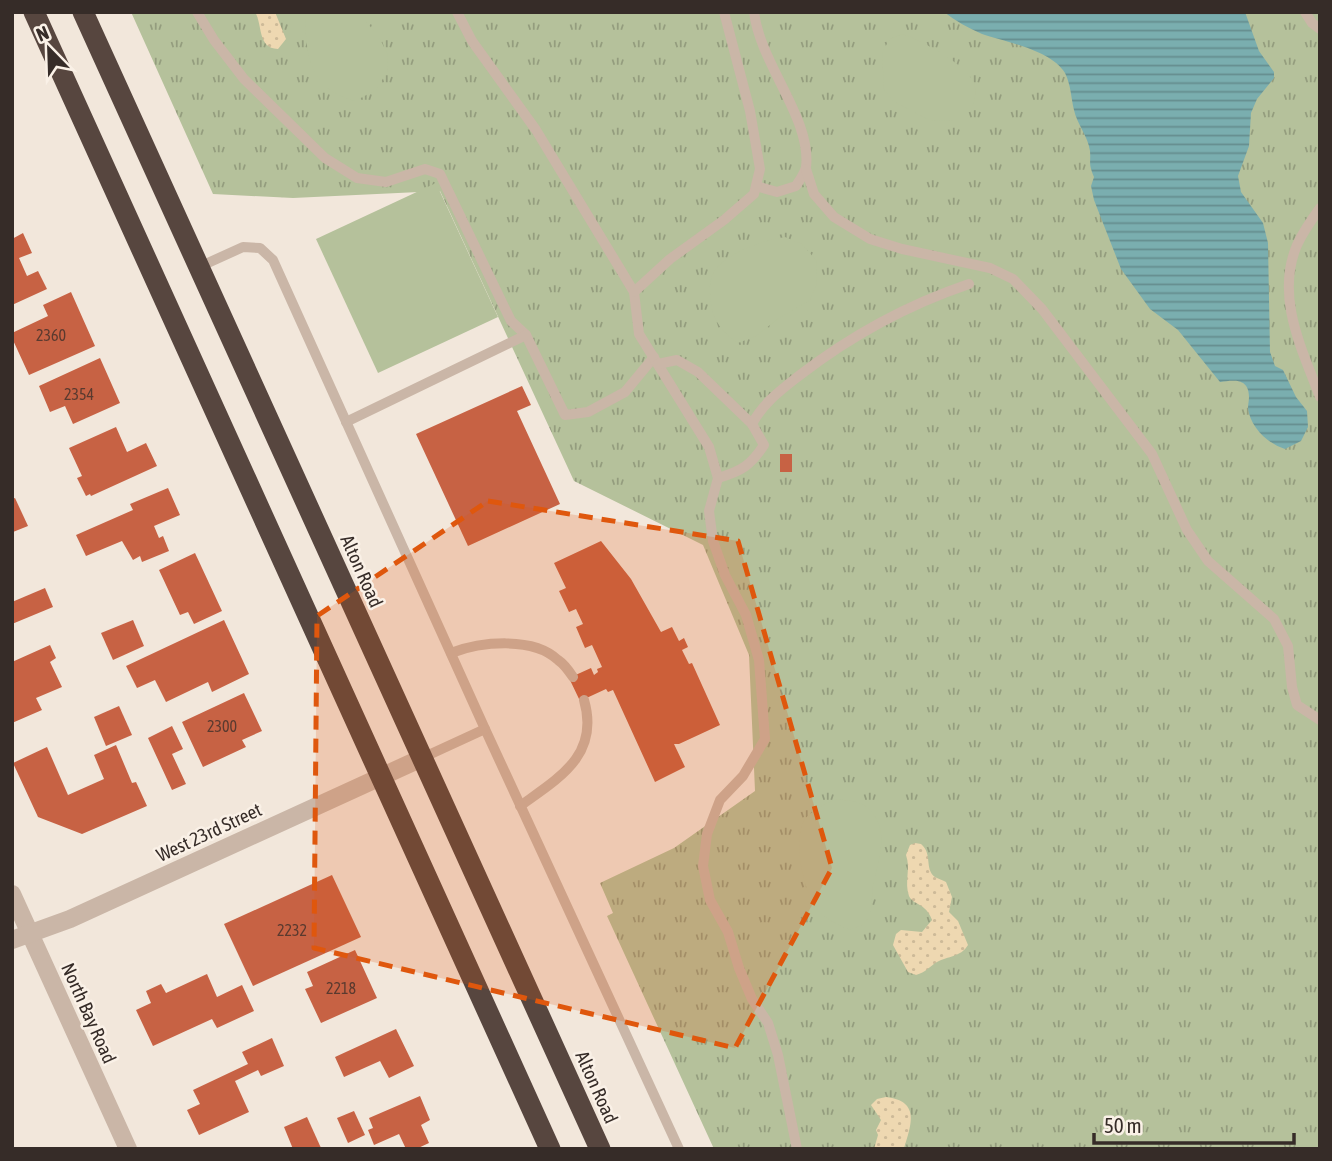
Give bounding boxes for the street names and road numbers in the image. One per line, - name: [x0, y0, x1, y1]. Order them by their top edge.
- street label: Alton Road: [336, 532, 388, 610]
- street label: West 23rd Street: [153, 798, 265, 866]
- street label: North Bay Road: [57, 959, 121, 1067]
- street label: Alton Road: [571, 1048, 623, 1126]

